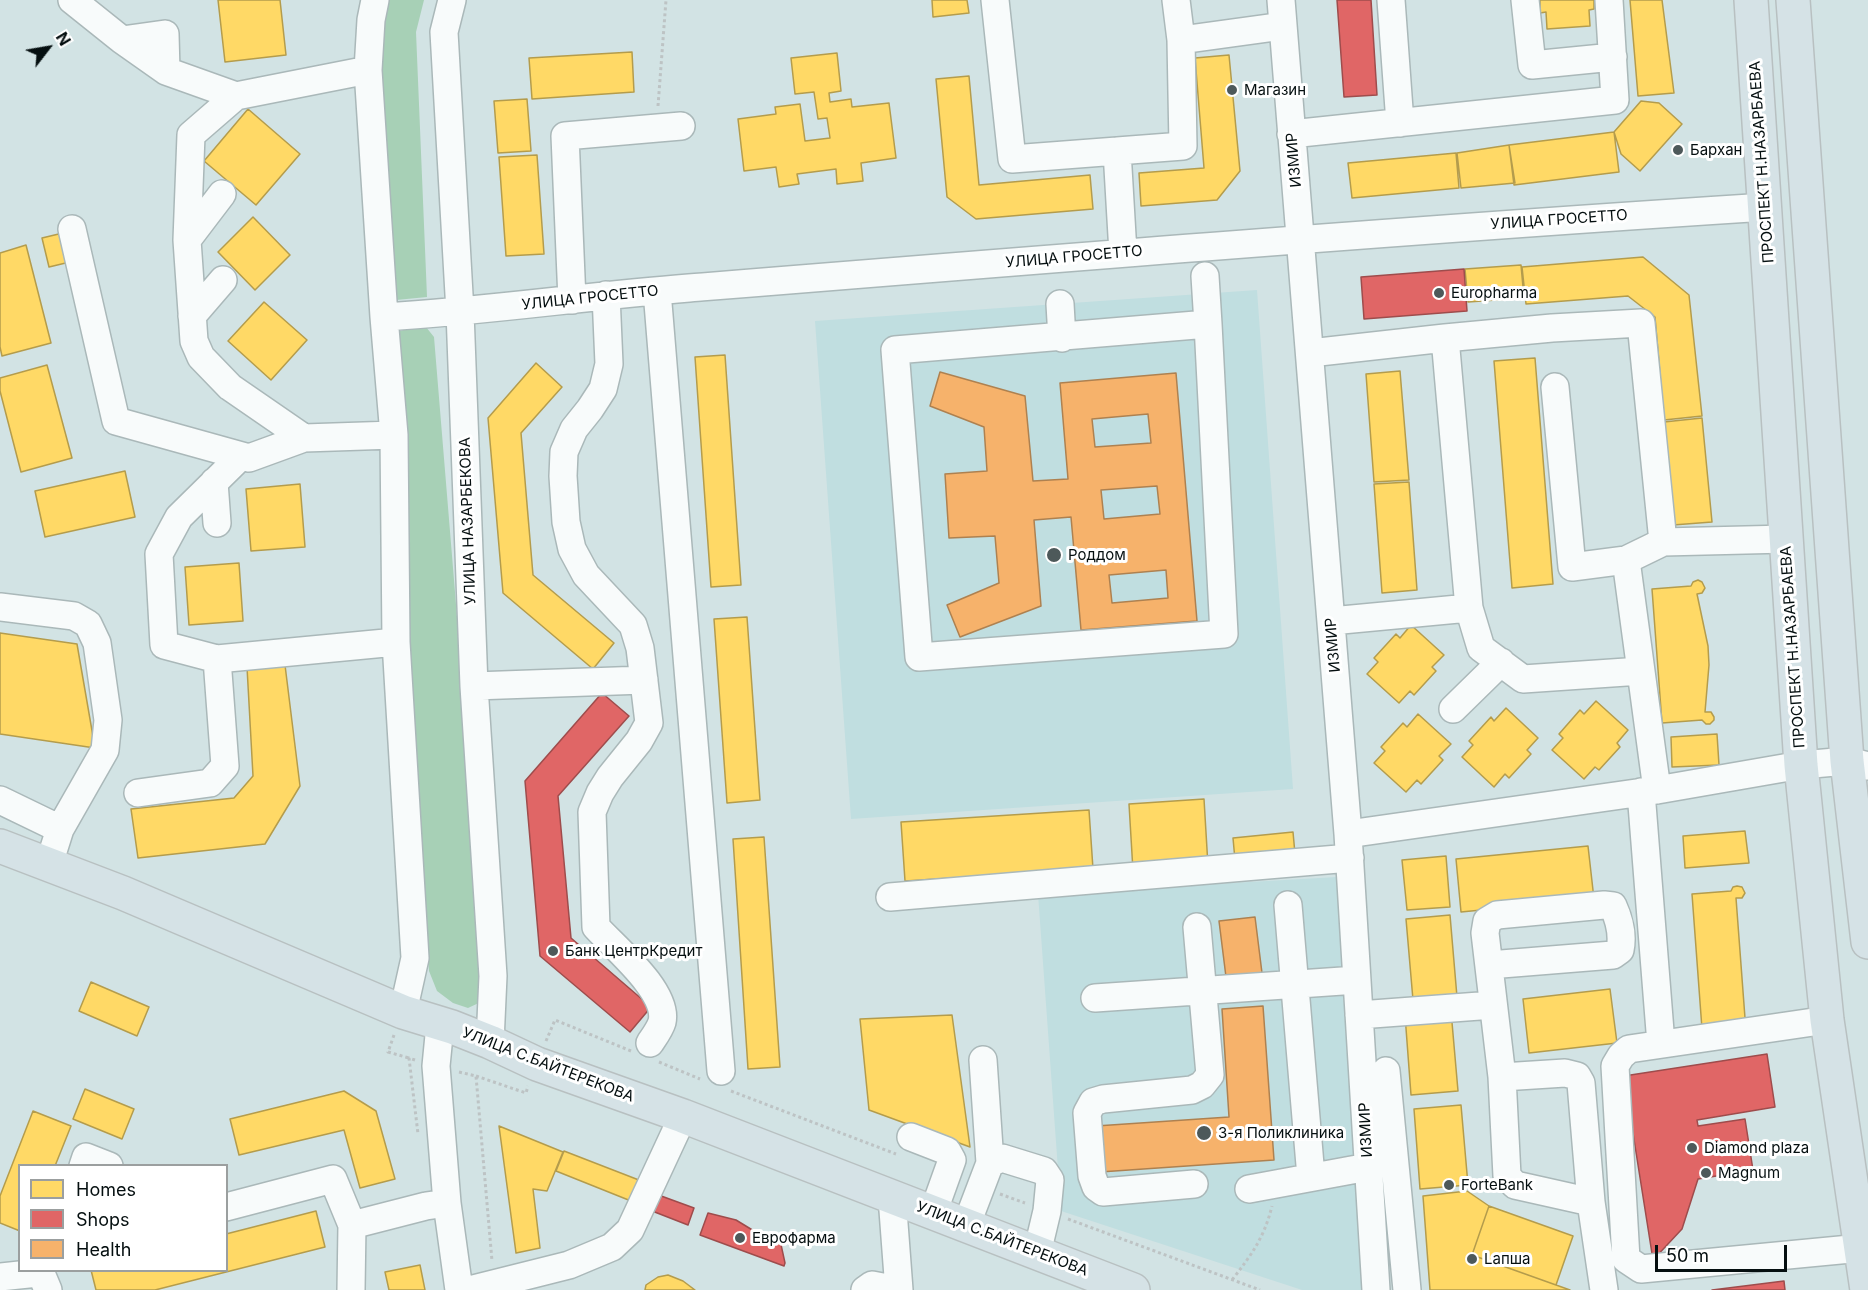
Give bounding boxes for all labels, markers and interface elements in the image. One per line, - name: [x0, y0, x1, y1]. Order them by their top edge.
- north arrow: [18, 18, 78, 78]
- text: N: [52, 28, 75, 49]
- street label: ПРОСПЕКТ Н.НАЗАРБАЕВА: [1746, 60, 1778, 264]
- place label: Магазин: [1244, 81, 1306, 99]
- marker: Магазин: [1225, 83, 1239, 97]
- street label: ИЗМИР: [1283, 132, 1305, 188]
- place label: Бархан: [1690, 141, 1742, 159]
- marker: Бархан: [1671, 143, 1685, 157]
- street label: УЛИЦА ГРОСЕТТО: [1490, 206, 1628, 234]
- street label: УЛИЦА ГРОСЕТТО: [1005, 242, 1143, 272]
- street label: УЛИЦА ГРОСЕТТО: [521, 282, 659, 314]
- place label: Europharma: [1451, 284, 1537, 302]
- marker: Europharma: [1432, 286, 1446, 300]
- street label: УЛИЦА НАЗАРБЕКОВА: [456, 437, 480, 605]
- street label: ПРОСПЕКТ Н.НАЗАРБАЕВА: [1777, 545, 1809, 749]
- marker: Роддом: [1045, 546, 1063, 564]
- place label: Роддом: [1068, 546, 1126, 564]
- street label: ИЗМИР: [1322, 617, 1344, 673]
- place label: Банк ЦентрКредит: [565, 942, 702, 960]
- marker: Банк ЦентрКредит: [546, 944, 560, 958]
- street label: УЛИЦА С.БАЙТЕРЕКОВА: [460, 1024, 636, 1106]
- street label: ИЗМИР: [1356, 1102, 1376, 1158]
- marker: 3-я Поликлиника: [1195, 1124, 1213, 1142]
- place label: 3-я Поликлиника: [1218, 1124, 1344, 1142]
- place label: Diamond plaza: [1704, 1139, 1809, 1157]
- marker: Diamond plaza: [1685, 1141, 1699, 1155]
- legend: [18, 1164, 228, 1272]
- place label: Magnum: [1718, 1164, 1780, 1182]
- marker: Magnum: [1699, 1166, 1713, 1180]
- place label: ForteBank: [1461, 1176, 1533, 1194]
- marker: ForteBank: [1442, 1178, 1456, 1192]
- text: Homes: [76, 1179, 136, 1200]
- street label: УЛИЦА С.БАЙТЕРЕКОВА: [914, 1198, 1090, 1280]
- text: Shops: [76, 1209, 130, 1230]
- place label: Еврофарма: [752, 1229, 836, 1247]
- marker: Еврофарма: [733, 1231, 747, 1245]
- scale bar: [1658, 1233, 1790, 1271]
- text: Health: [76, 1239, 131, 1260]
- text: 50 m: [1666, 1245, 1709, 1266]
- place label: Lапша: [1484, 1250, 1530, 1268]
- marker: Lапша: [1465, 1252, 1479, 1266]

